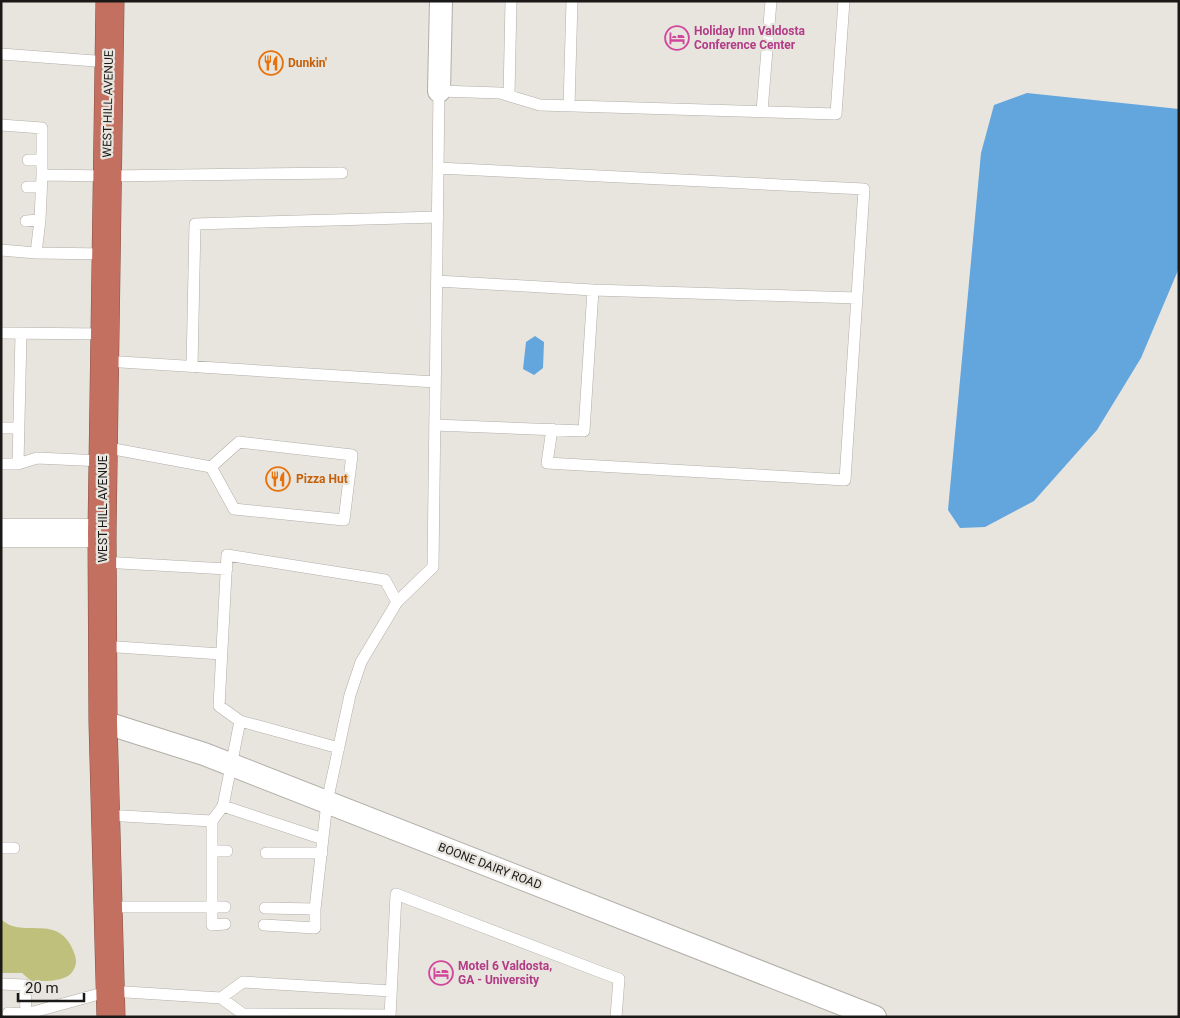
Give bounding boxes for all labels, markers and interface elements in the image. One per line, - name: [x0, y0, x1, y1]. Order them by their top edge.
- place label: Holiday Inn Valdosta Conference Center: [694, 24, 806, 52]
- hotel icon: Holiday Inn Valdosta Conference Center: [664, 25, 690, 51]
- street label: WEST HILL AVENUE: [100, 50, 116, 158]
- restaurant icon: Dunkin': [258, 50, 284, 76]
- place label: Dunkin': [288, 56, 327, 70]
- street label: WEST HILL AVENUE: [96, 455, 110, 563]
- restaurant icon: Pizza Hut: [265, 466, 291, 492]
- place label: Pizza Hut: [296, 472, 348, 486]
- street label: BOONE DAIRY ROAD: [436, 840, 544, 892]
- place label: Motel 6 Valdosta, GA - University: [458, 959, 552, 987]
- hotel icon: Motel 6 Valdosta, GA - University: [428, 960, 454, 986]
- scale bar: [18, 970, 84, 1002]
- text: 20 m: [25, 979, 59, 997]

